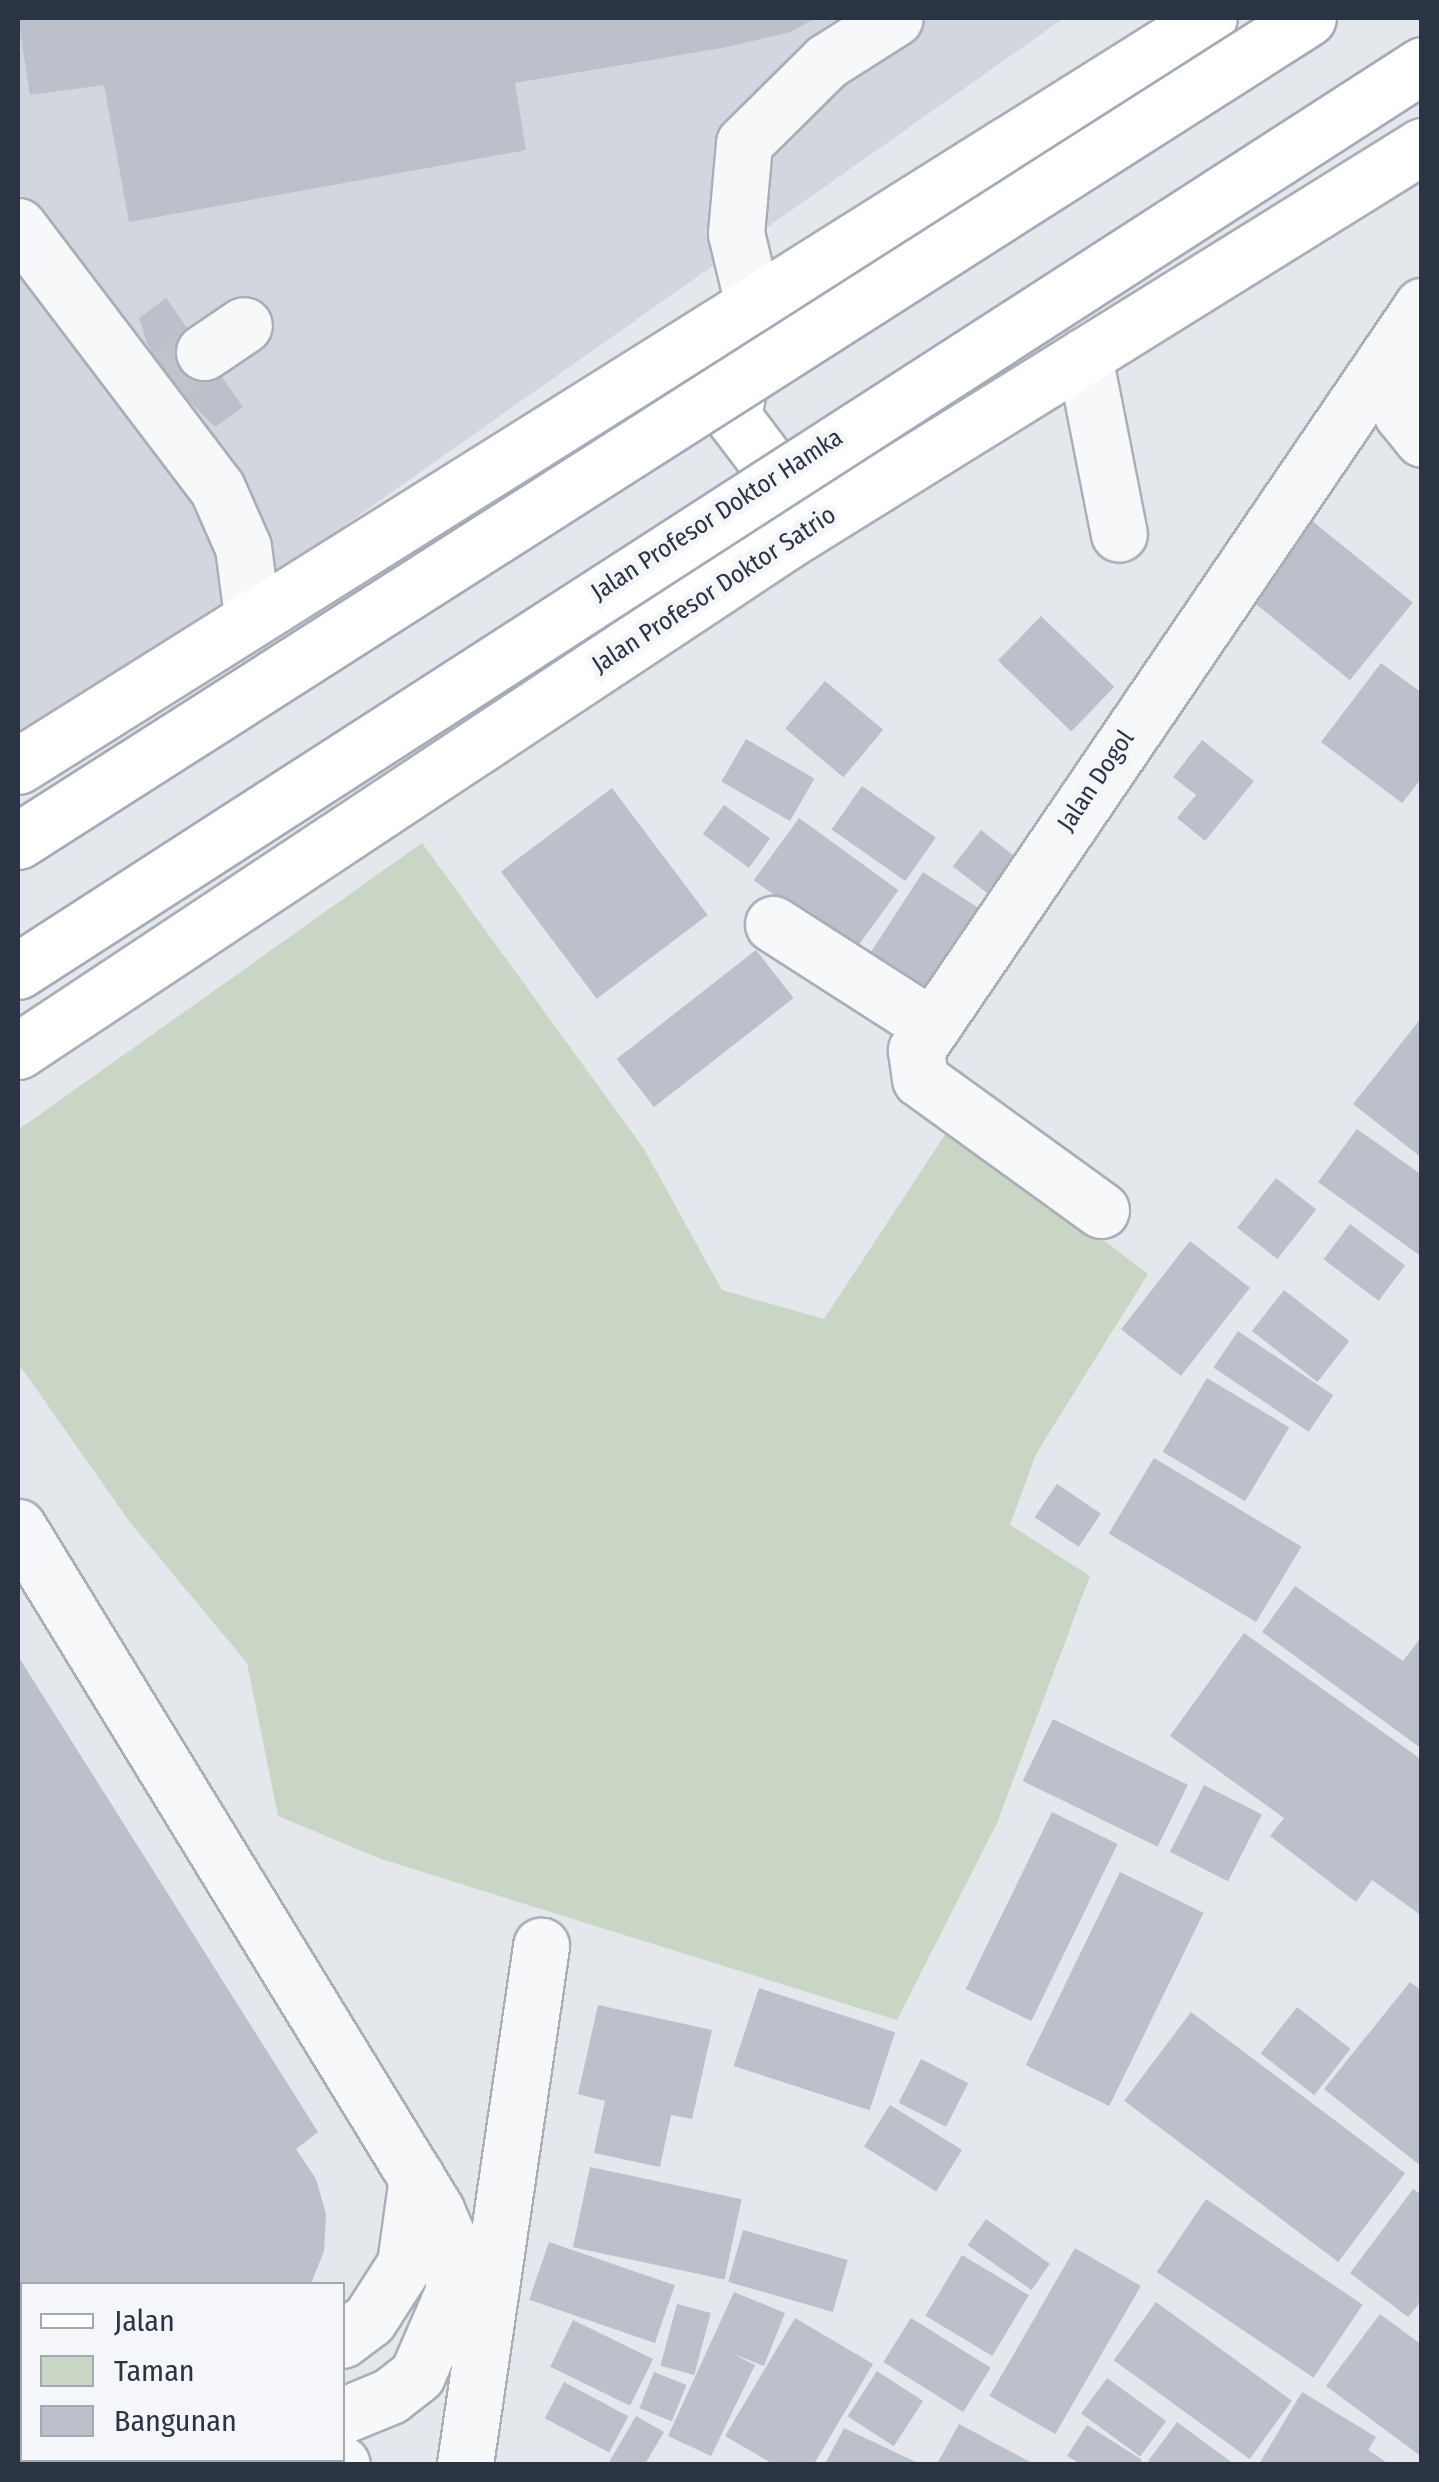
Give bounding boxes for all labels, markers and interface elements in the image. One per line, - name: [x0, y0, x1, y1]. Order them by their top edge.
- street label: Jalan Profesor Doktor Hamka: [586, 422, 848, 608]
- street label: Jalan Profesor Doktor Satrio: [587, 500, 841, 680]
- street label: Jalan Dogol: [1051, 725, 1141, 837]
- legend: [20, 2282, 345, 2462]
- text: Jalan: [114, 2303, 175, 2339]
- text: Taman: [114, 2353, 195, 2389]
- text: Bangunan: [114, 2403, 237, 2439]

